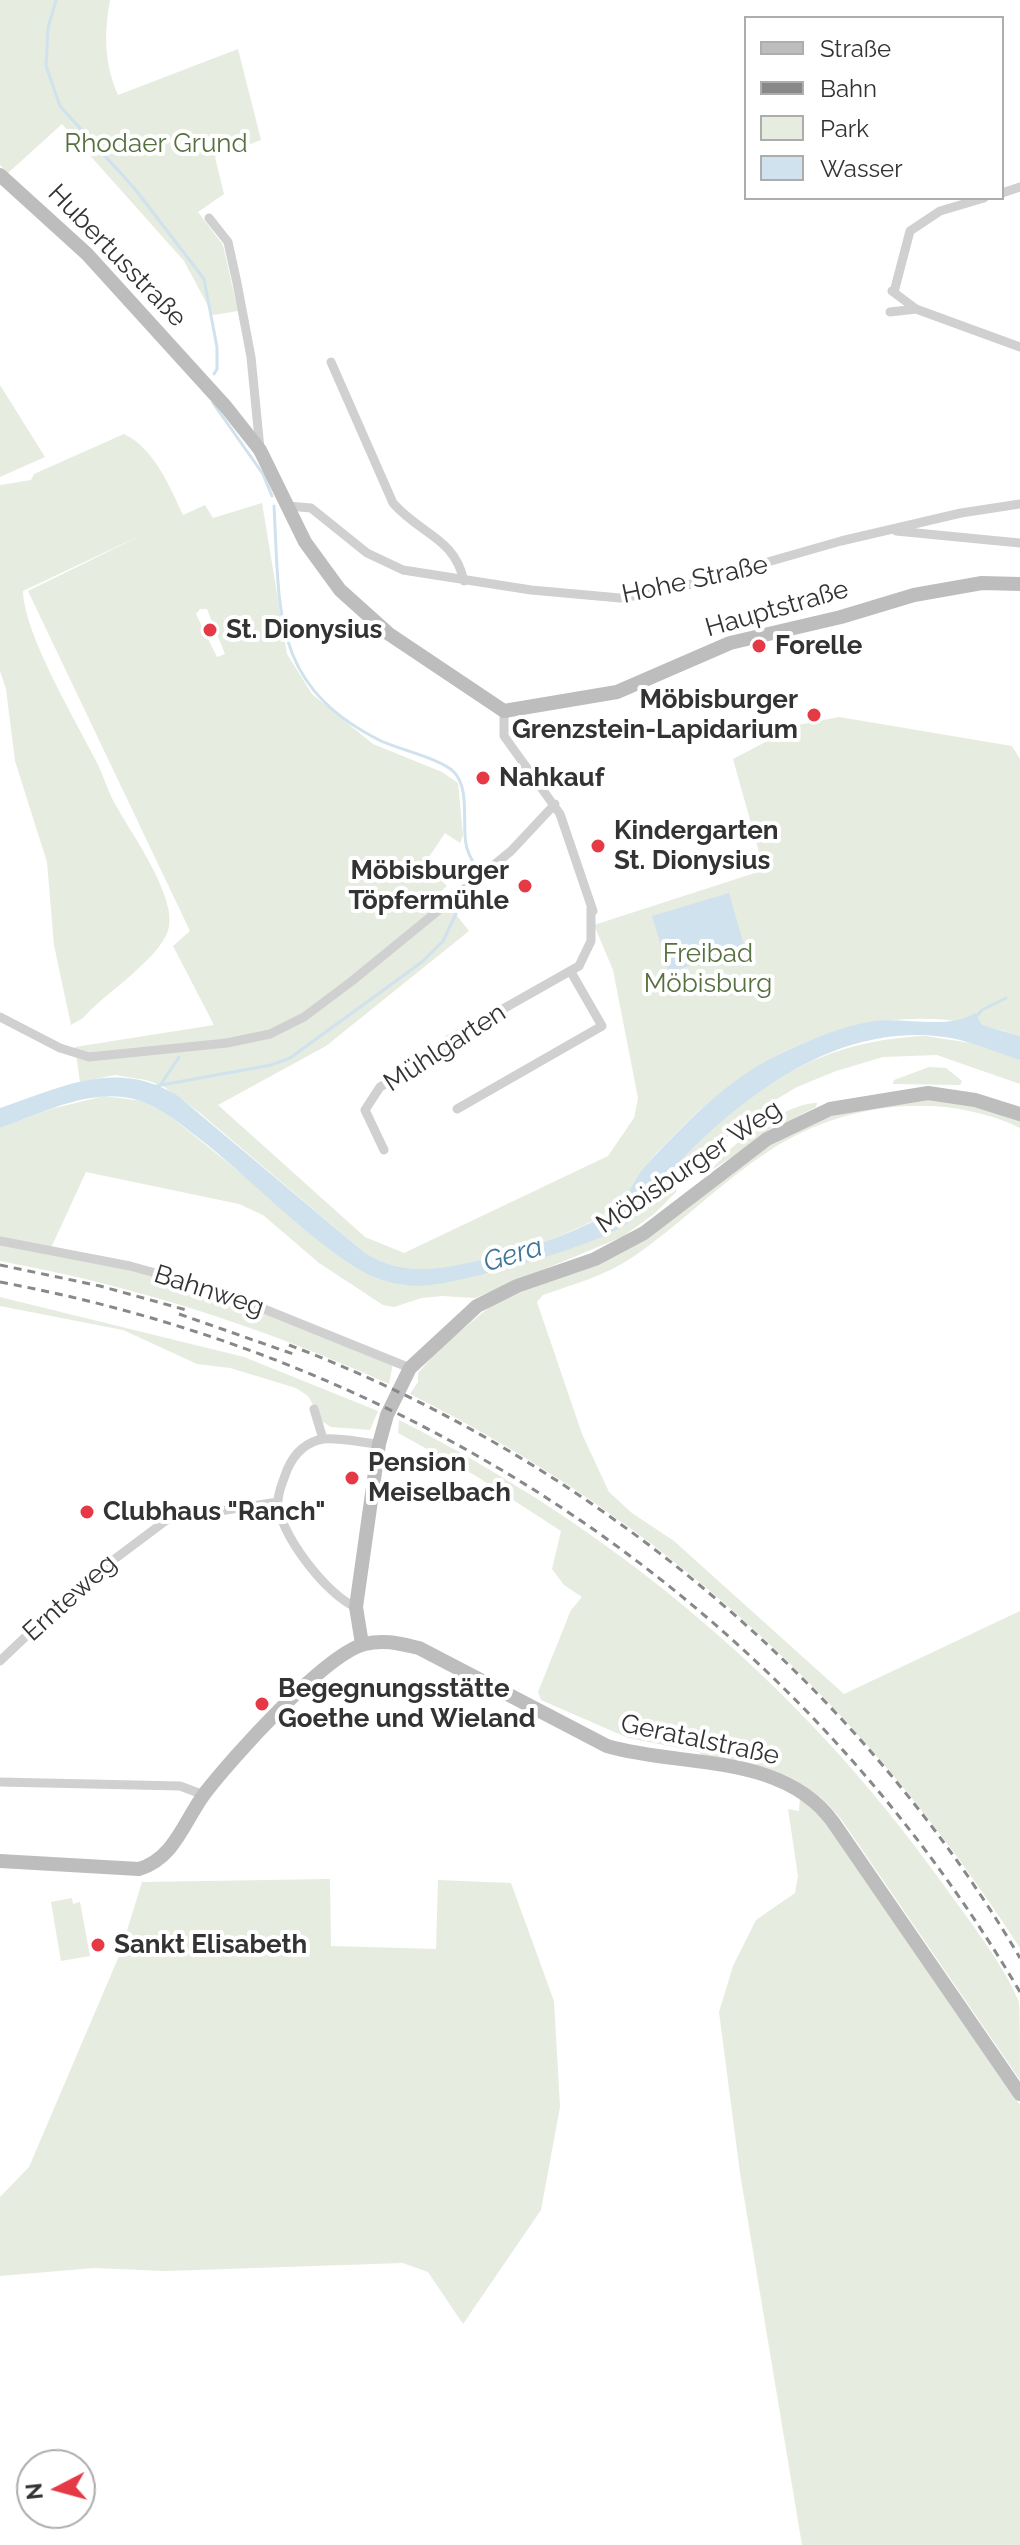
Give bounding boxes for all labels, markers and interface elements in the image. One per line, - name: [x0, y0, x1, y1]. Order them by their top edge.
- legend: [744, 16, 1004, 200]
- text: Straße: [820, 34, 891, 63]
- text: Bahn: [820, 74, 877, 103]
- text: Park: [820, 114, 869, 143]
- park label: Rhodaer Grund: [64, 128, 248, 160]
- text: Wasser: [820, 154, 903, 183]
- street label: Hubertusstraße: [41, 178, 193, 334]
- street label: Hohe Straße: [619, 549, 771, 611]
- street label: Hauptstraße: [702, 574, 852, 644]
- place label: St. Dionysius: [226, 614, 382, 646]
- marker: St. Dionysius: [201, 621, 219, 639]
- place label: Forelle: [775, 630, 862, 662]
- marker: Forelle: [750, 637, 768, 655]
- place label: Möbisburger Grenzstein-Lapidarium: [512, 684, 798, 746]
- marker: Möbisburger Grenzstein-Lapidarium: [805, 706, 823, 724]
- place label: Nahkauf: [499, 762, 604, 794]
- marker: Nahkauf: [474, 769, 492, 787]
- place label: Kindergarten St. Dionysius: [614, 815, 779, 876]
- marker: Kindergarten St. Dionysius: [589, 837, 607, 855]
- place label: Möbisburger Töpfermühle: [348, 855, 509, 916]
- marker: Möbisburger Töpfermühle: [516, 877, 534, 895]
- park label: Freibad Möbisburg: [644, 938, 772, 1000]
- street label: Mühlgarten: [378, 997, 512, 1099]
- street label: Möbisburger Weg: [591, 1094, 787, 1240]
- water label: Gera: [479, 1230, 547, 1280]
- street label: Bahnweg: [150, 1259, 268, 1323]
- place label: Pension Meiselbach: [368, 1447, 511, 1508]
- marker: Pension Meiselbach: [343, 1469, 361, 1487]
- place label: Clubhaus "Ranch": [103, 1496, 326, 1528]
- marker: Clubhaus "Ranch": [78, 1503, 96, 1521]
- street label: Ernteweg: [17, 1548, 123, 1648]
- place label: Begegnungsstätte Goethe und Wieland: [278, 1673, 536, 1734]
- marker: Begegnungsstätte Goethe und Wieland: [253, 1695, 271, 1713]
- street label: Geratalstraße: [618, 1708, 782, 1772]
- place label: Sankt Elisabeth: [114, 1929, 307, 1961]
- marker: Sankt Elisabeth: [89, 1936, 107, 1954]
- north arrow: [16, 2449, 96, 2529]
- text: N: [20, 2482, 48, 2501]

